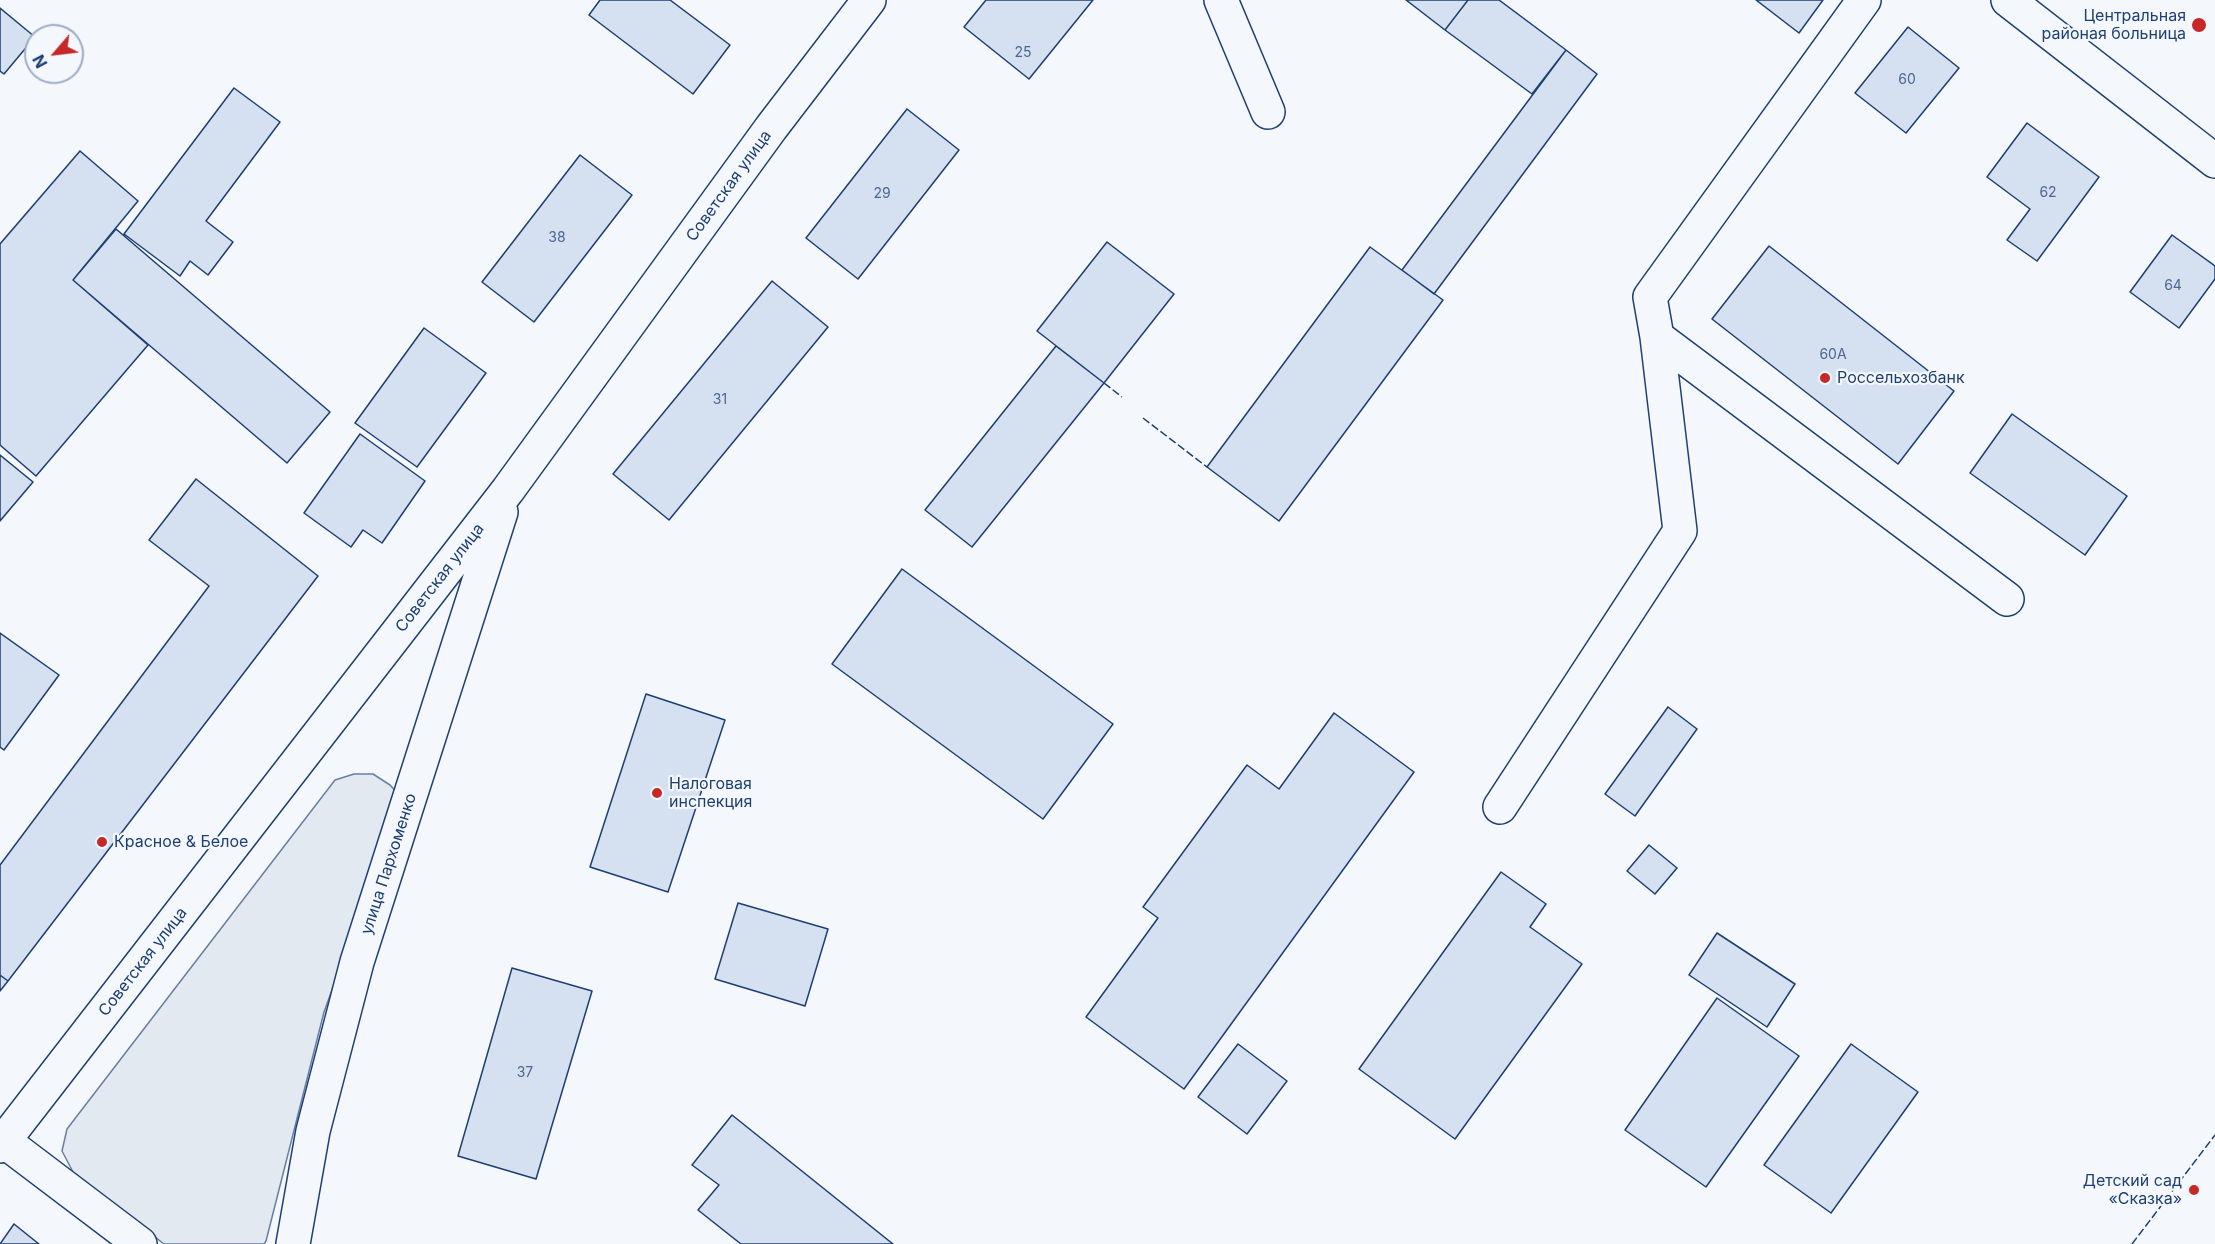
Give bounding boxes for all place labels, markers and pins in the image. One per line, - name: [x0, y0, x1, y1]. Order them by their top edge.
- place label: Центральная районая больница: [2042, 6, 2186, 44]
- marker: Центральная районая больница: [2190, 16, 2208, 34]
- place label: Россельхозбанк: [1837, 368, 1965, 388]
- marker: Россельхозбанк: [1818, 371, 1832, 385]
- place label: Налоговая инспекция: [669, 774, 752, 812]
- marker: Налоговая инспекция: [650, 786, 664, 800]
- place label: Красное & Белое: [114, 832, 248, 852]
- marker: Красное & Белое: [95, 835, 109, 849]
- place label: Детский сад «Сказка»: [2083, 1171, 2182, 1209]
- marker: Детский сад «Сказка»: [2187, 1183, 2201, 1197]

